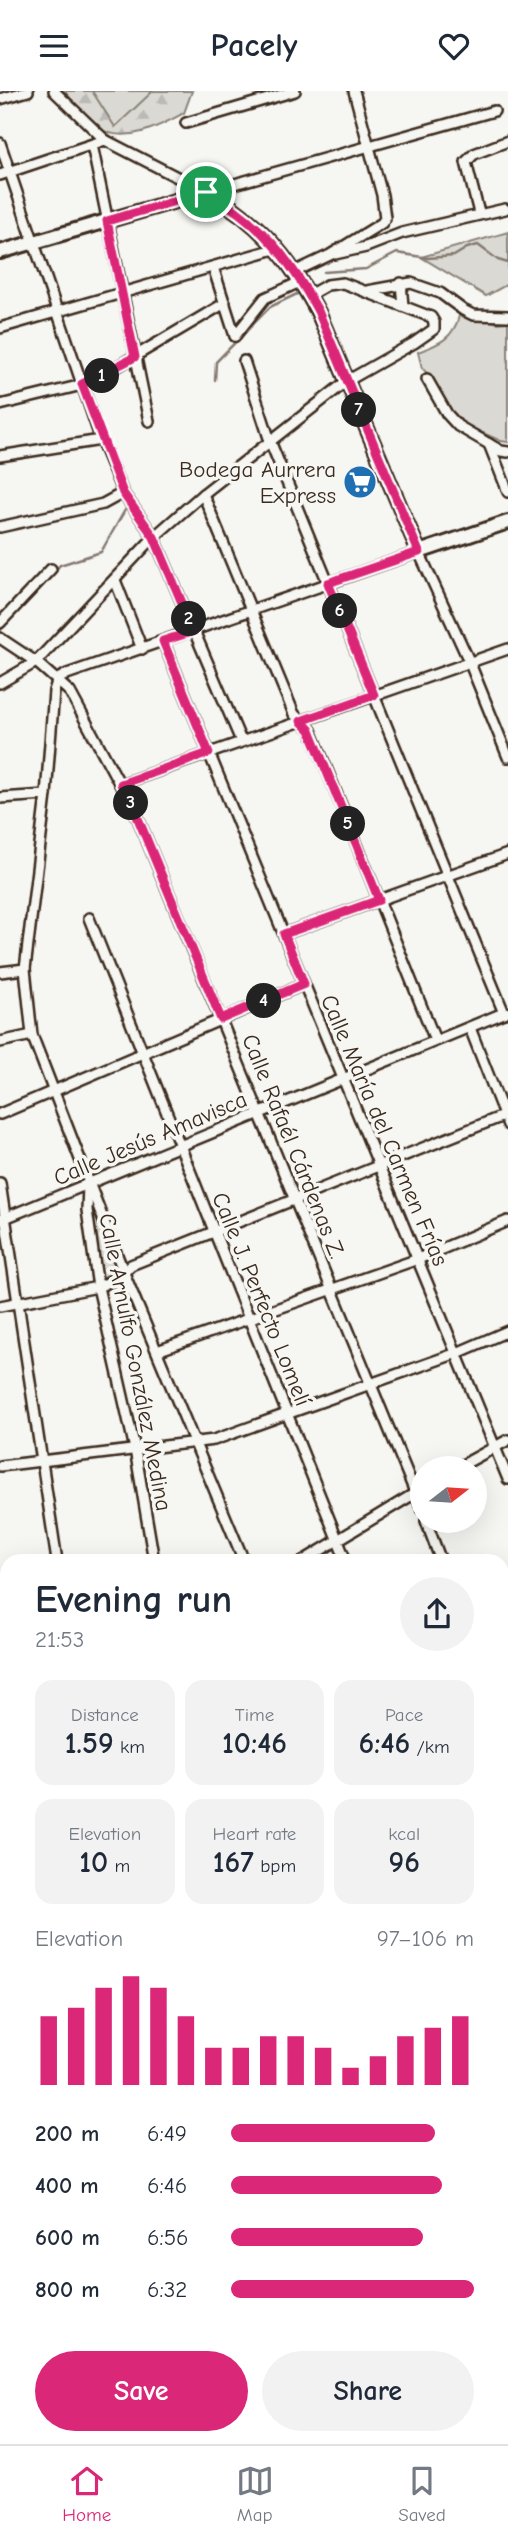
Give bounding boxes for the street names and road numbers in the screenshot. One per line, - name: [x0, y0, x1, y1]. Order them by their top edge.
- street label: Calle María del Carmen Frías: [315, 991, 454, 1270]
- street label: Calle Rafaél Cárdenas Z.: [236, 1030, 351, 1262]
- street label: Calle Jesús Amavisca: [49, 1086, 251, 1191]
- street label: Calle J. Perfecto Lomelí: [206, 1188, 317, 1411]
- street label: Calle Arnulfo González Medina: [93, 1211, 178, 1513]

